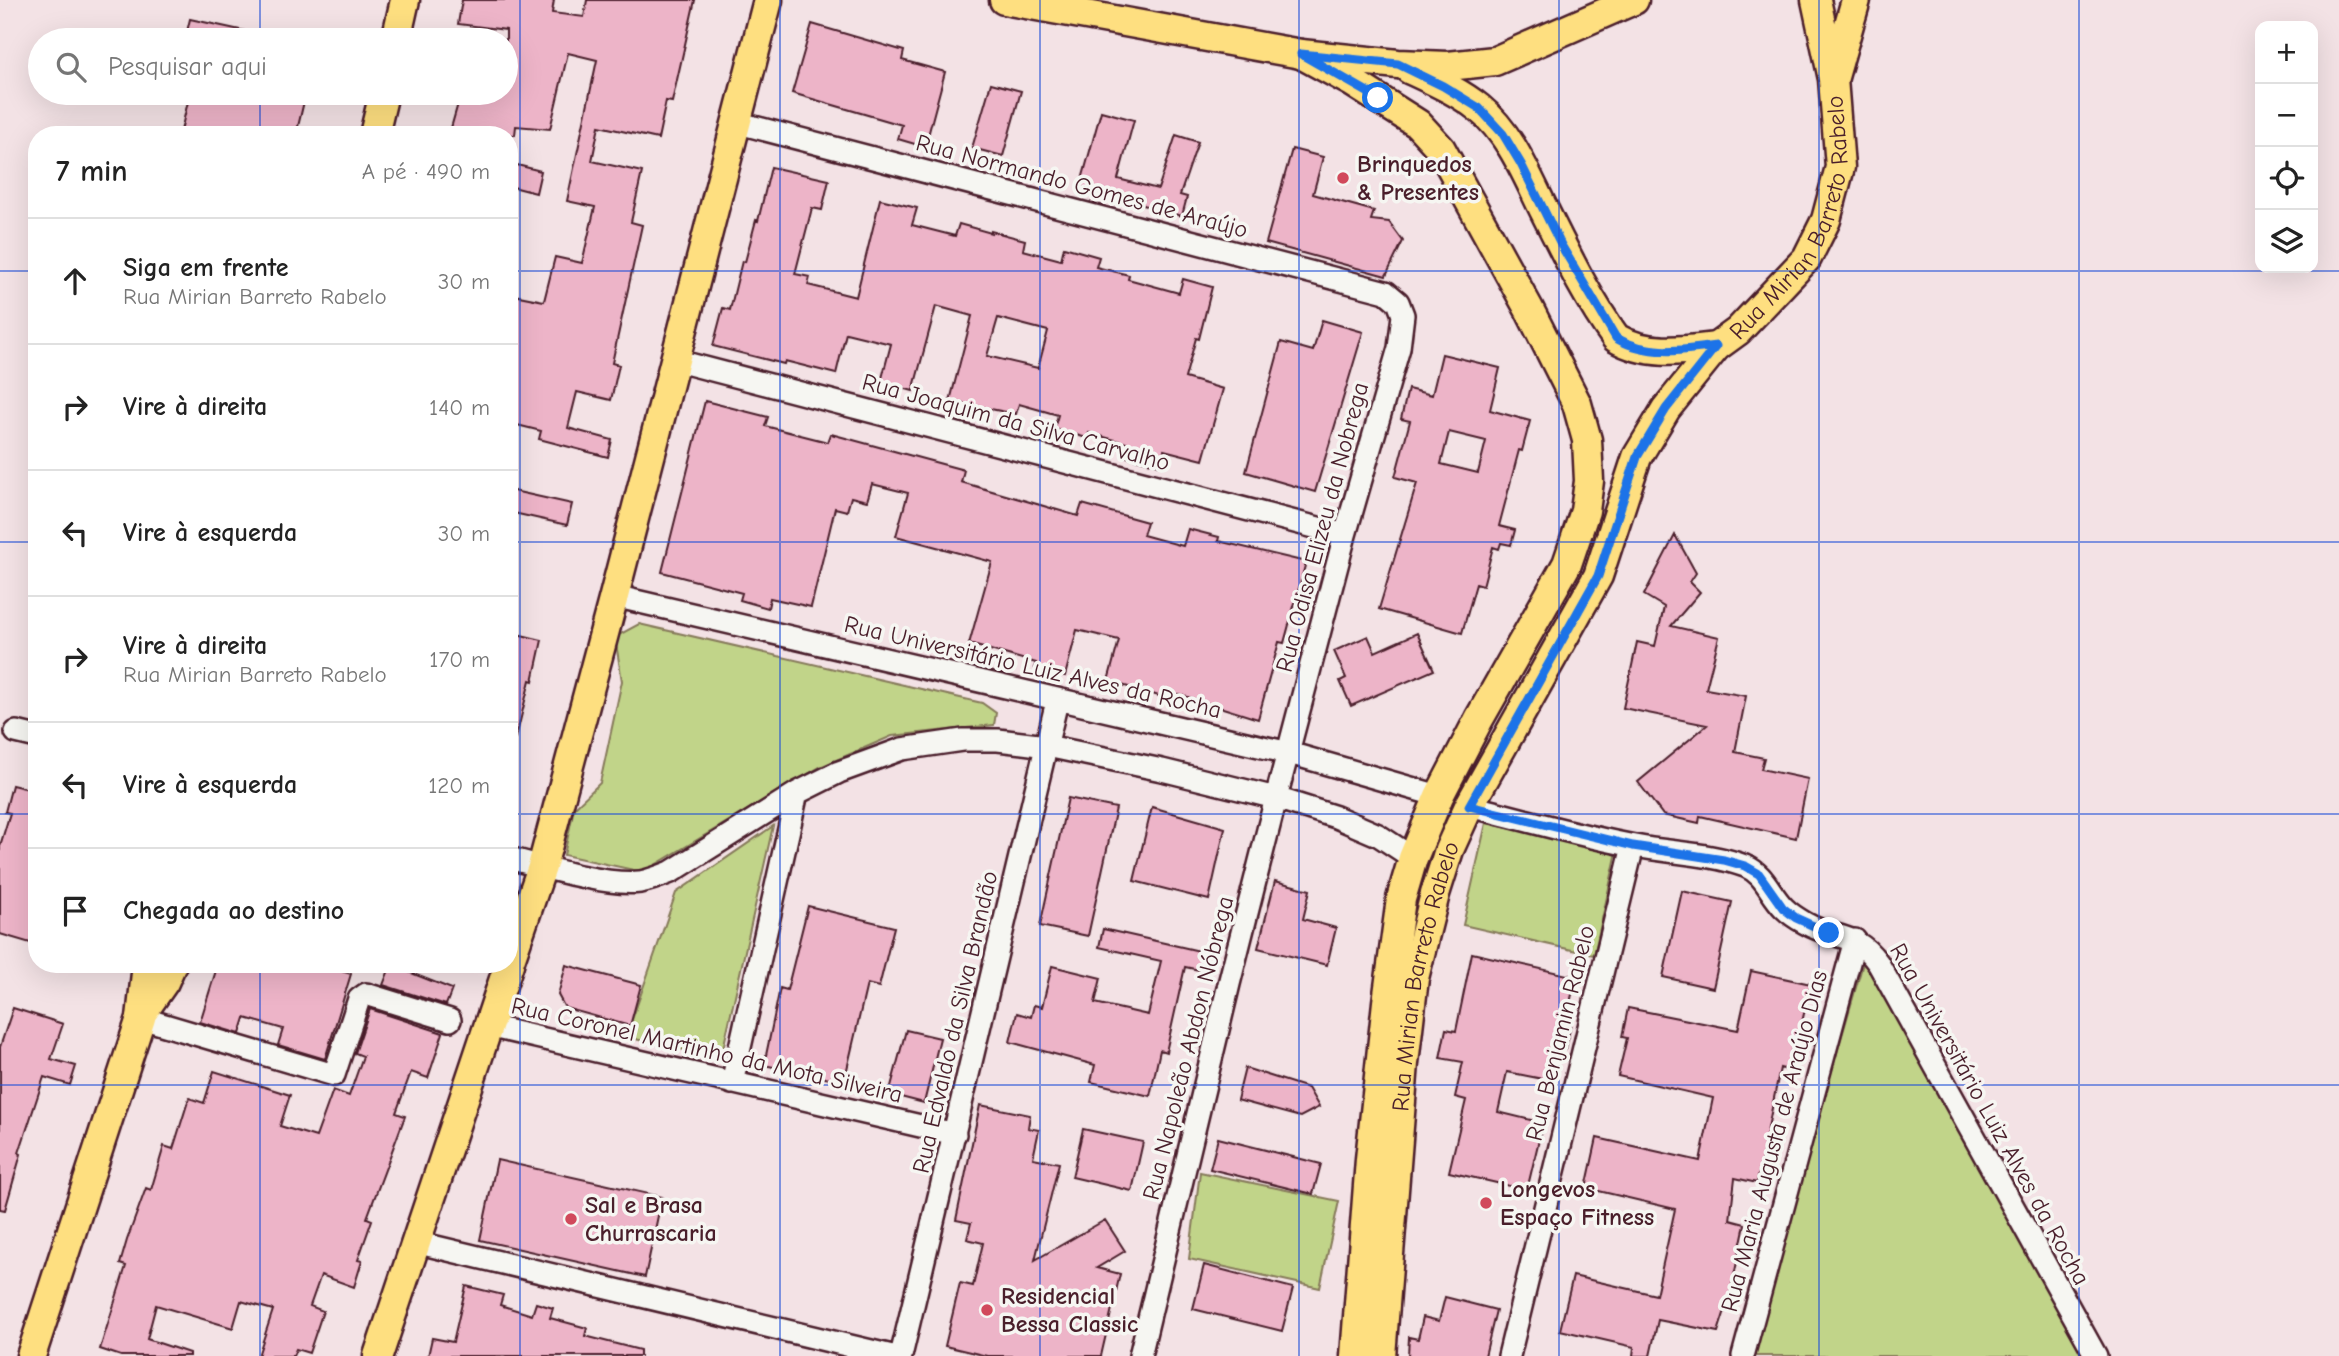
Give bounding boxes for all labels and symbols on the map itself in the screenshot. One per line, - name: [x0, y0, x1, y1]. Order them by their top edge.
- route start: [1362, 82, 1393, 113]
- street label: Rua Mirian Barreto Rabelo: [1724, 95, 1854, 345]
- street label: Rua Normando Gomes de Araújo: [913, 128, 1251, 244]
- place label: Brinquedos & Presentes: [1357, 150, 1479, 206]
- marker: Brinquedos & Presentes: [1335, 170, 1351, 186]
- street label: Rua Joaquim da Silva Carvalho: [859, 367, 1173, 477]
- street label: Rua Odisa Elizeu da Nobrega: [1270, 379, 1374, 675]
- street label: Rua Universitário Luiz Alves da Rocha: [842, 610, 1224, 724]
- street label: Rua Mirian Barreto Rabelo: [1386, 837, 1465, 1113]
- street label: Rua Edvaldo da Silva Brandão: [907, 868, 1003, 1176]
- street label: Rua Napoleão Abdon Nóbrega: [1137, 893, 1239, 1203]
- route end: [1813, 917, 1844, 948]
- street label: Rua Benjamin Rabelo: [1520, 922, 1600, 1144]
- street label: Rua Universitário Luiz Alves da Rocha: [1884, 938, 2096, 1290]
- street label: Rua Maria Augusta de Araújo Dias: [1715, 967, 1833, 1315]
- street label: Rua Coronel Martinho da Mota Silveira: [509, 991, 905, 1109]
- place label: Longevos Espaço Fitness: [1500, 1175, 1654, 1231]
- place label: Sal e Brasa Churrascaria: [585, 1191, 717, 1247]
- marker: Longevos Espaço Fitness: [1478, 1195, 1494, 1211]
- marker: Sal e Brasa Churrascaria: [563, 1211, 579, 1227]
- place label: Residencial Bessa Classic: [1001, 1282, 1138, 1338]
- marker: Residencial Bessa Classic: [979, 1302, 995, 1318]

